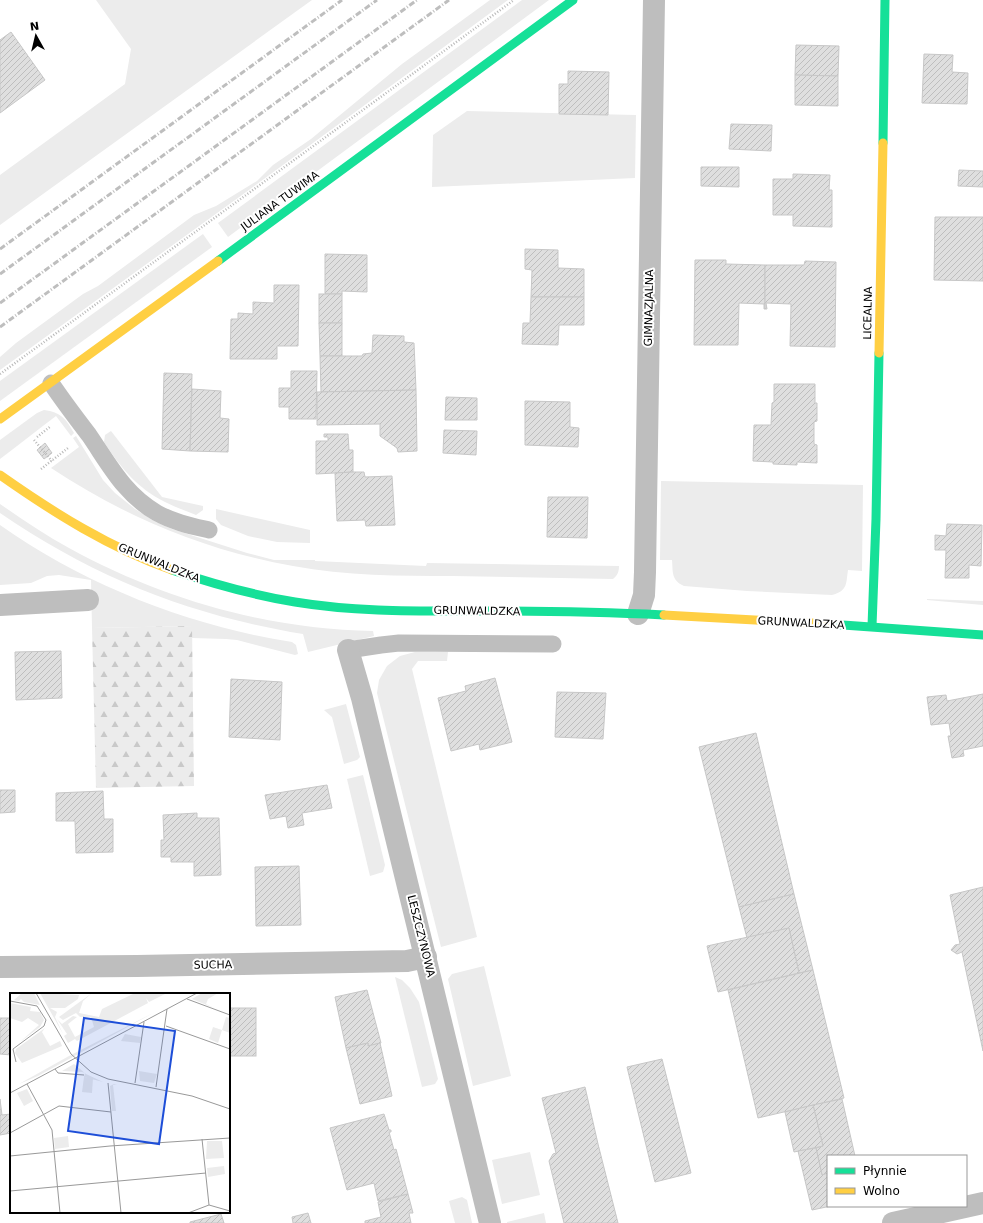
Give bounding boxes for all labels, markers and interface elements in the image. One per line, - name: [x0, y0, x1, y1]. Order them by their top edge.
- north arrow: [16, 16, 56, 56]
- text: N: [29, 20, 40, 34]
- street label: JULIANA TUWIMA: [238, 168, 322, 234]
- street label: GIMNAZJALNA: [642, 269, 656, 347]
- street label: LICEALNA: [861, 286, 875, 340]
- street label: GRUNWALDZKA: [116, 541, 202, 585]
- street label: GRUNWALDZKA: [433, 604, 521, 618]
- street label: GRUNWALDZKA: [757, 614, 845, 632]
- street label: LESZCZYNOWA: [405, 894, 438, 979]
- street label: SUCHA: [194, 958, 233, 972]
- inset map: [10, 993, 230, 1213]
- legend: [827, 1155, 967, 1207]
- text: Płynnie: [863, 1164, 907, 1178]
- text: Wolno: [863, 1184, 900, 1198]

